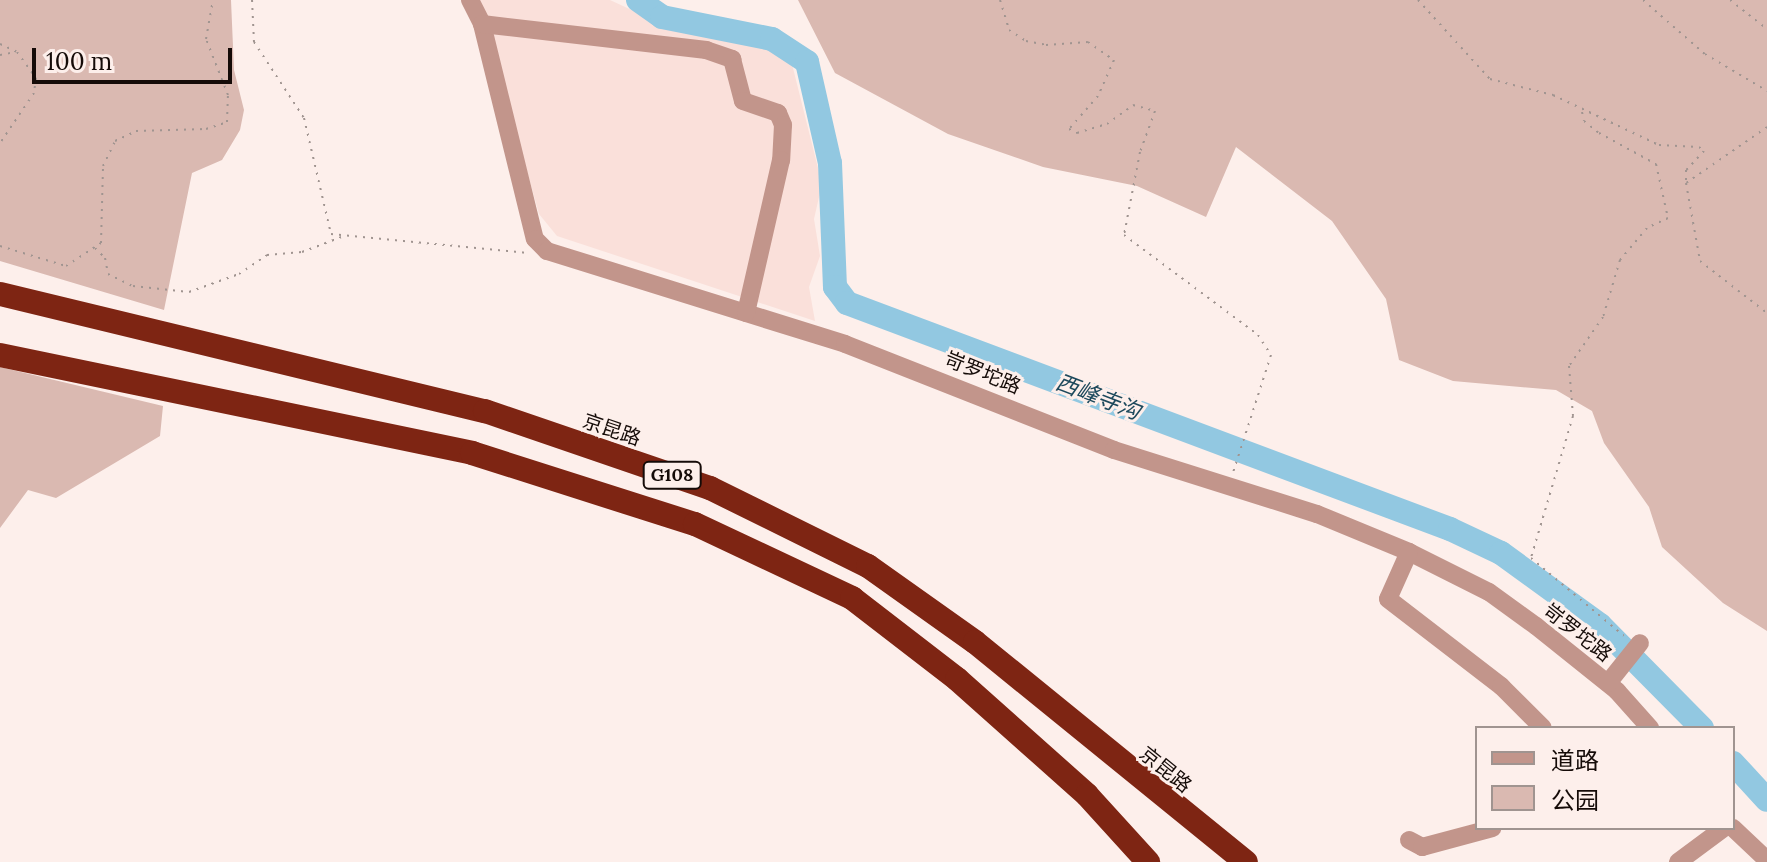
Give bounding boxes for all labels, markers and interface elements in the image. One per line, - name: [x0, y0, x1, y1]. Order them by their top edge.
- scale bar: [36, 32, 236, 82]
- text: 100 m: [46, 46, 112, 77]
- street label: 岢罗坨路: [941, 346, 1025, 398]
- water label: 西峰寺沟: [1052, 369, 1144, 425]
- street label: 京昆路: [580, 408, 644, 450]
- road number: G108: [642, 461, 702, 489]
- street label: 岢罗坨路: [1539, 598, 1617, 666]
- legend: [1475, 726, 1735, 830]
- street label: 京昆路: [1135, 741, 1197, 797]
- text: 道路: [1551, 745, 1599, 776]
- text: 公园: [1551, 785, 1599, 816]

